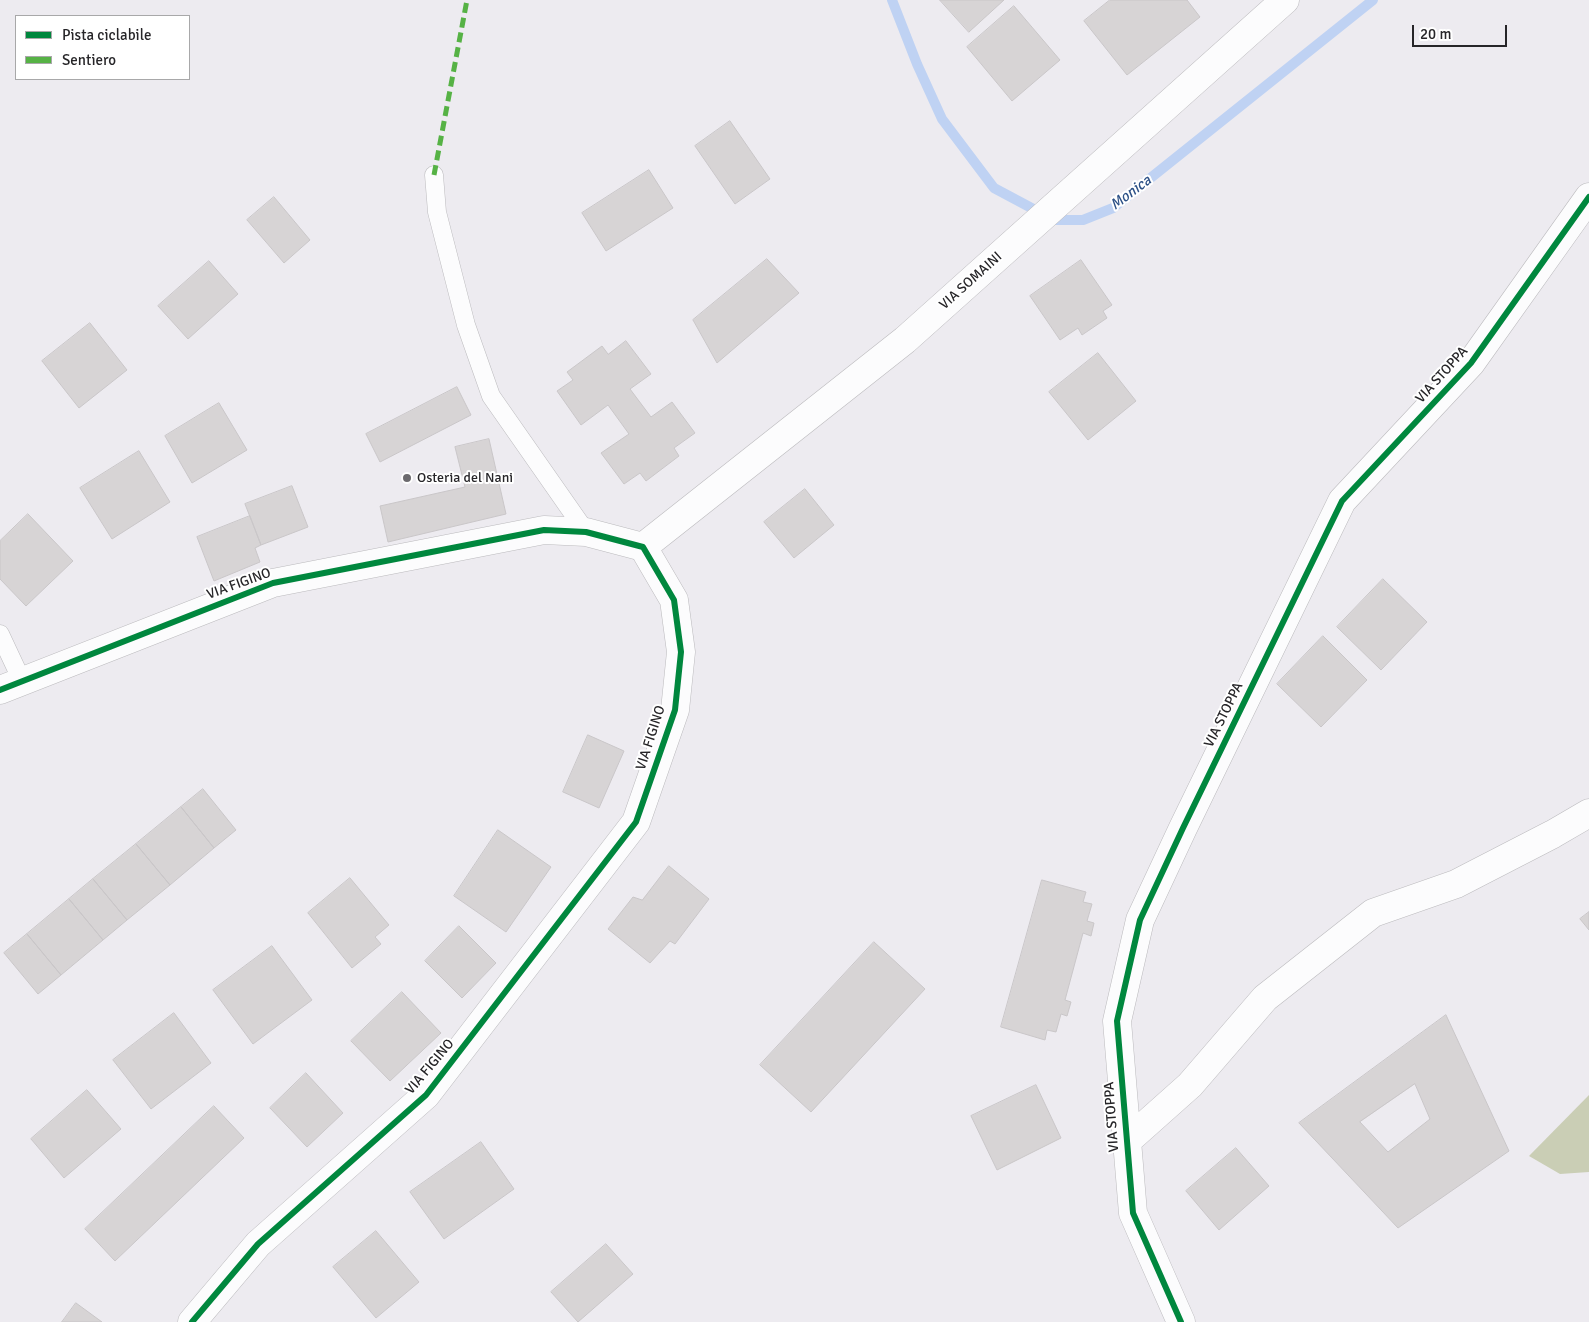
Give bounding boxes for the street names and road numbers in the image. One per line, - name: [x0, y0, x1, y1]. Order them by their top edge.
- street label: VIA SOMAINI: [936, 249, 1006, 313]
- street label: VIA STOPPA: [1412, 343, 1472, 407]
- street label: VIA FIGINO: [205, 565, 273, 603]
- street label: VIA STOPPA: [1201, 680, 1247, 750]
- street label: VIA FIGINO: [633, 704, 669, 772]
- street label: VIA FIGINO: [402, 1036, 458, 1098]
- street label: VIA STOPPA: [1101, 1081, 1123, 1153]

